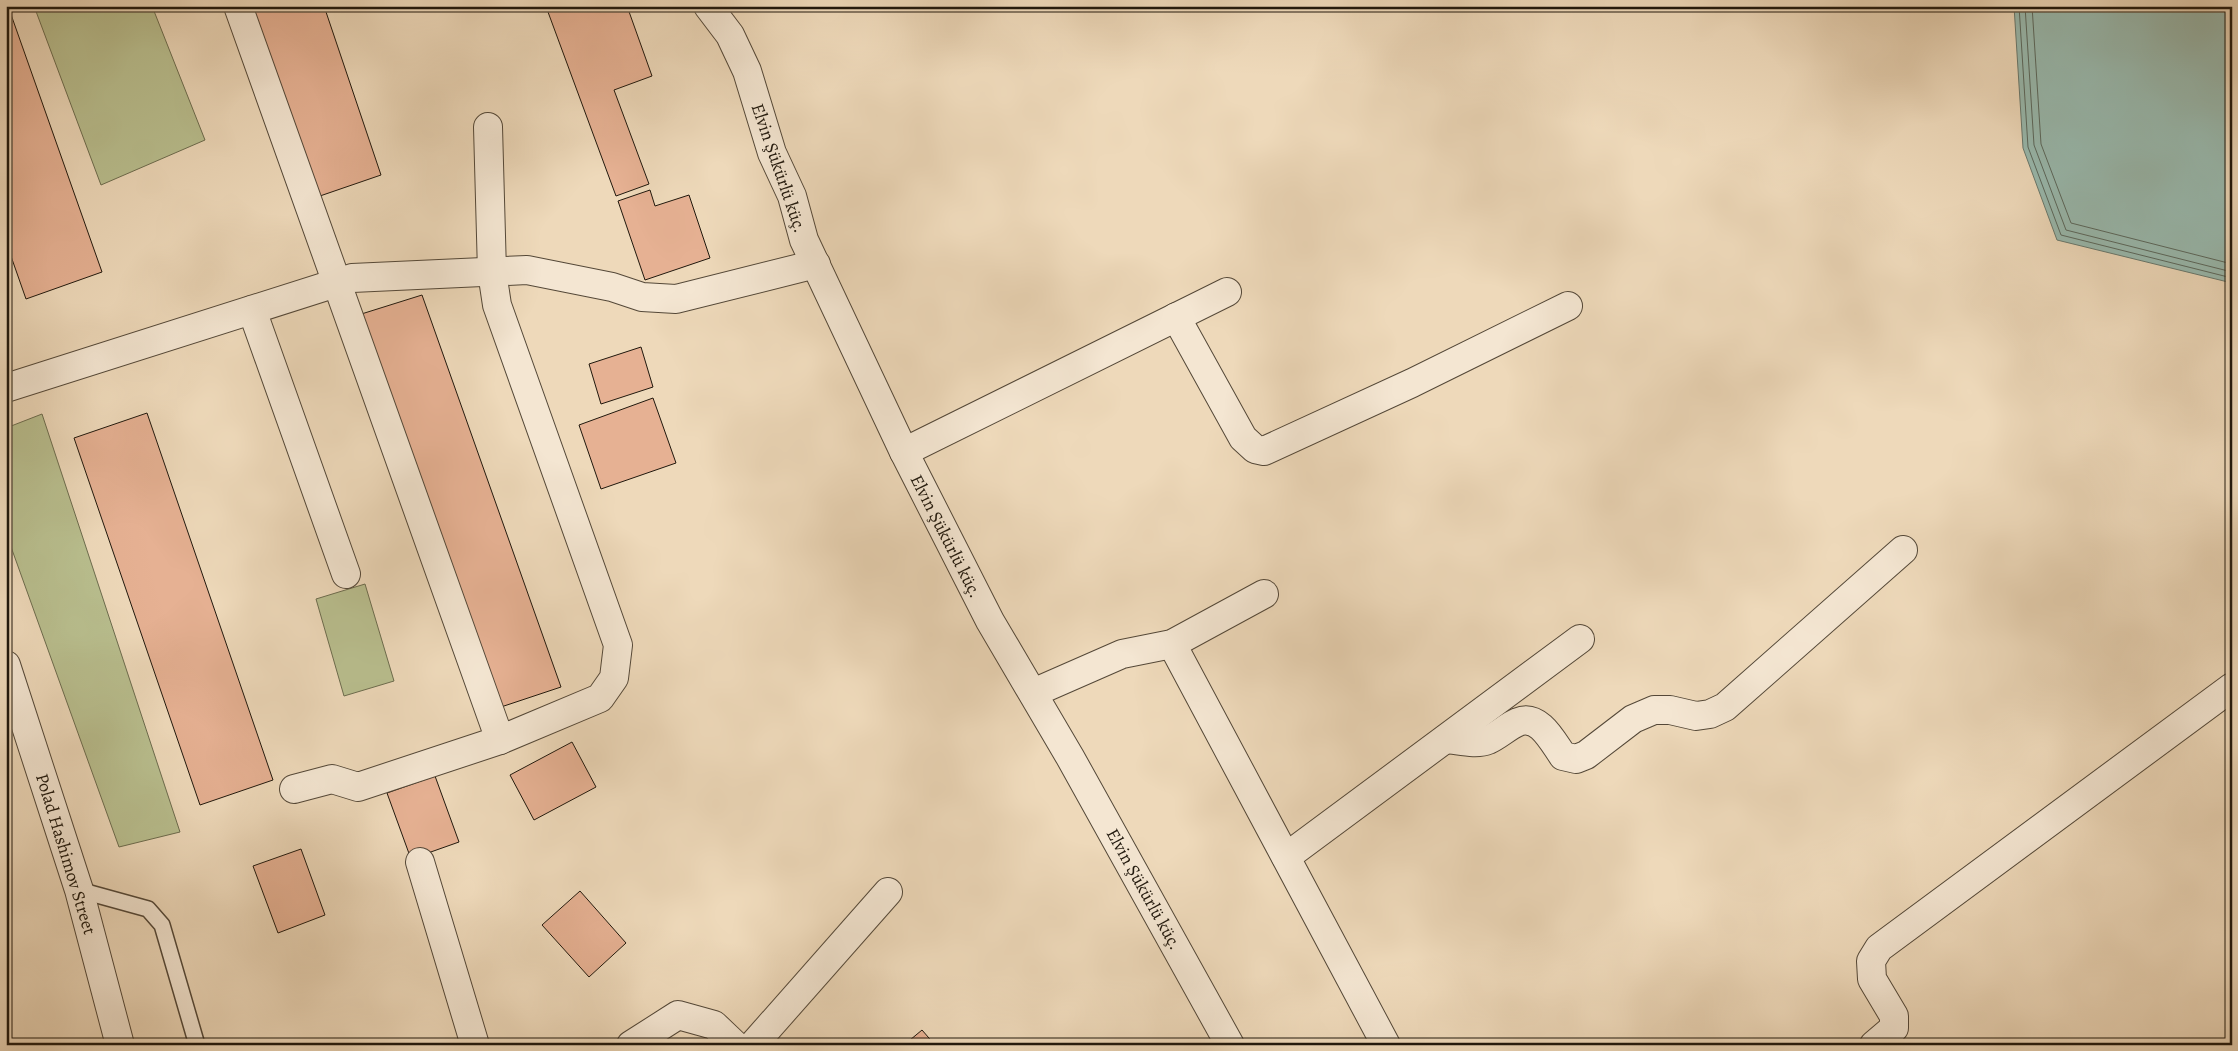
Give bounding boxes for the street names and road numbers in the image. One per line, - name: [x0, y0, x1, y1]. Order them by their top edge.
- street label: Elvin Şükürlü küç.: [746, 100, 812, 236]
- street label: Elvin Şükürlü küç.: [905, 470, 987, 602]
- street label: Polad Hashimov Street: [30, 771, 102, 937]
- street label: Elvin Şükürlü küç.: [1101, 824, 1187, 954]

